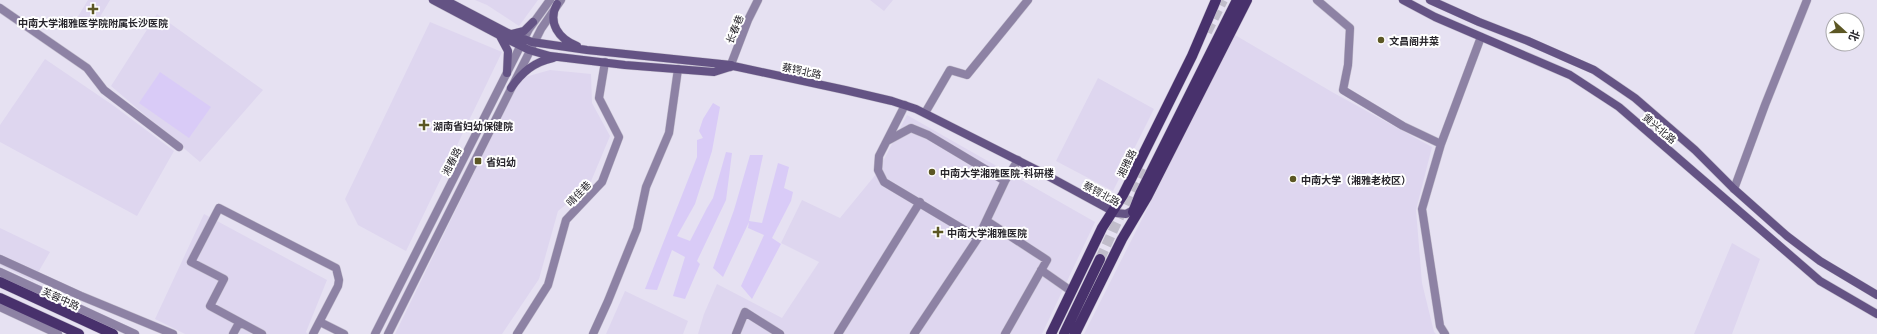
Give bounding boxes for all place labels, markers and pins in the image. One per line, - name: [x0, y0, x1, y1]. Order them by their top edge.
- marker: 中南大学湘雅医学院附属长沙医院: [87, 3, 99, 15]
- place label: 中南大学湘雅医学院附属长沙医院: [18, 15, 168, 30]
- place label: 文昌阁井菜: [1389, 33, 1439, 48]
- marker: 文昌阁井菜: [1376, 35, 1386, 45]
- place label: 湖南省妇幼保健院: [433, 118, 513, 133]
- marker: 湖南省妇幼保健院: [418, 119, 430, 131]
- place label: 省妇幼: [486, 154, 516, 169]
- marker: 省妇幼: [473, 156, 483, 166]
- place label: 中南大学湘雅医院-科研楼: [940, 165, 1054, 180]
- marker: 中南大学湘雅医院-科研楼: [927, 167, 937, 177]
- place label: 中南大学（湘雅老校区）: [1301, 172, 1411, 187]
- marker: 中南大学（湘雅老校区）: [1288, 174, 1298, 184]
- place label: 中南大学湘雅医院: [947, 225, 1027, 240]
- marker: 中南大学湘雅医院: [932, 226, 944, 238]

